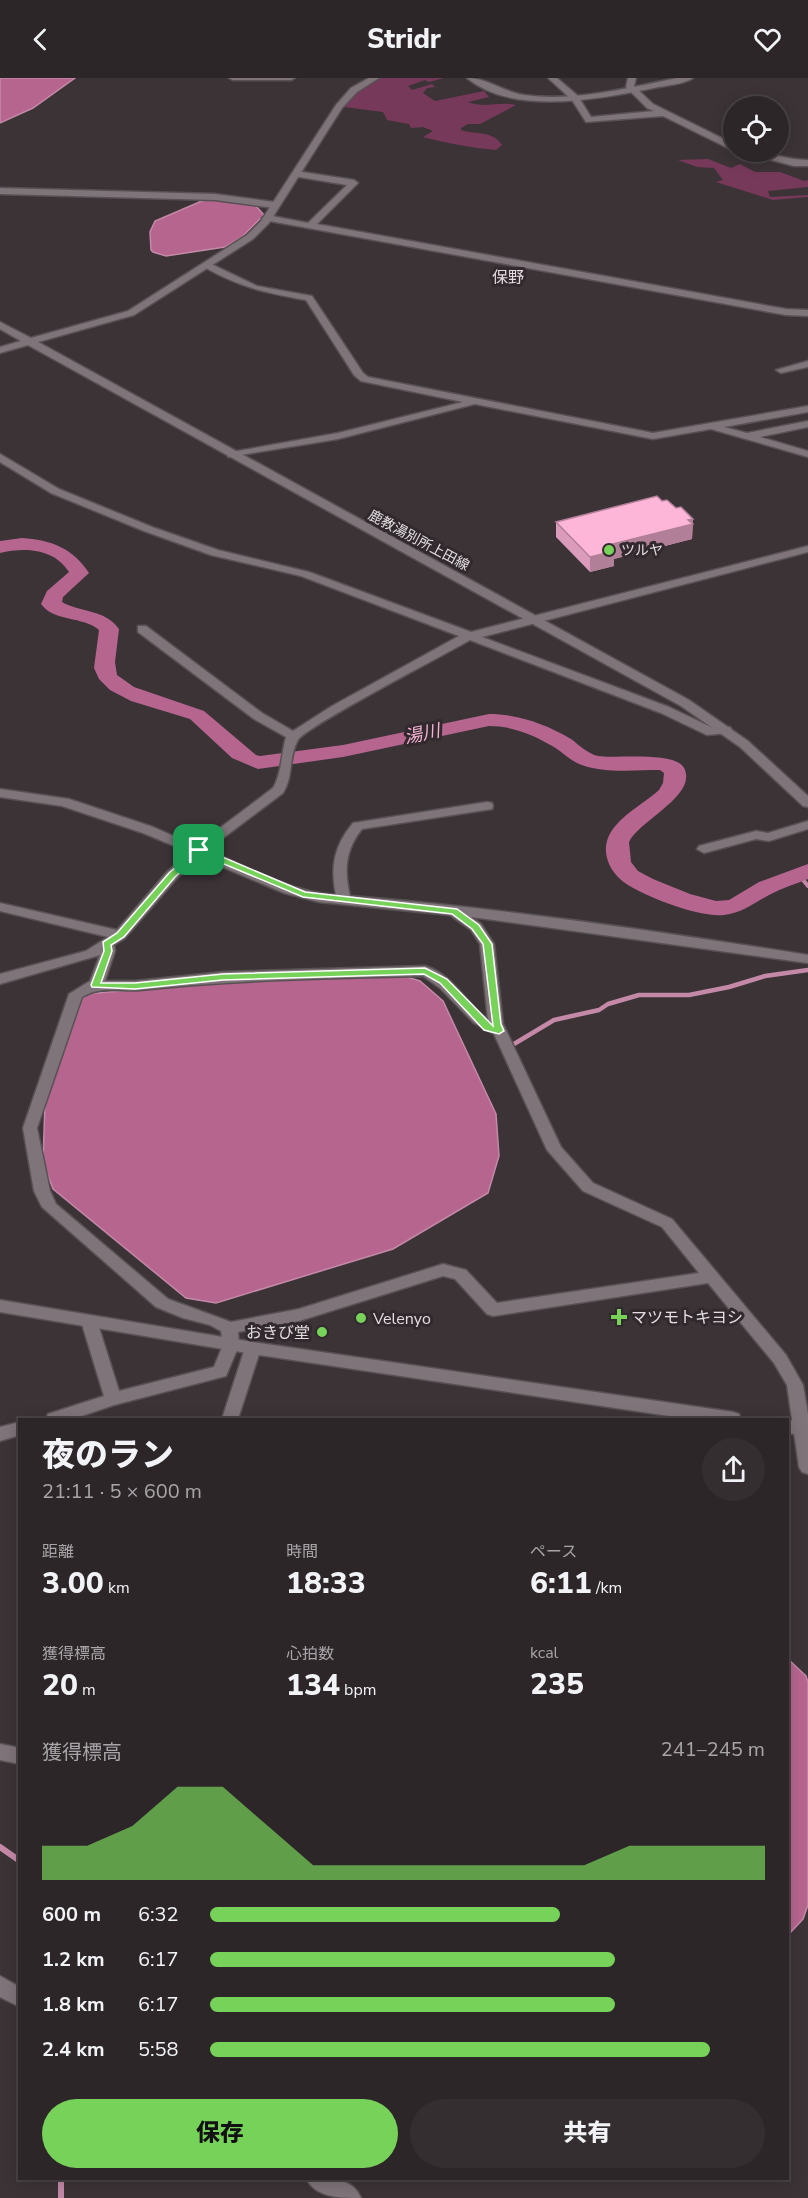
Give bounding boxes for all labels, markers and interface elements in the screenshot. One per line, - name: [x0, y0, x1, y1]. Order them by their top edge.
- text: Stridr: [367, 21, 441, 58]
- icon: back: [24, 23, 57, 56]
- icon: heart: [751, 23, 784, 56]
- map controls: [723, 96, 789, 162]
- button: locate: [723, 96, 789, 162]
- district label: 保野: [492, 267, 524, 289]
- street label: 鹿教湯別所上田線: [365, 506, 473, 575]
- place label: ツルヤ: [621, 541, 663, 560]
- marker: ツルヤ: [602, 543, 616, 557]
- water label: 湯川: [402, 718, 444, 749]
- pin: [173, 824, 224, 875]
- icon: arrive: [182, 833, 215, 866]
- place label: マツモトキヨシ: [631, 1307, 743, 1329]
- place label: Velenyo: [372, 1308, 431, 1330]
- marker: マツモトキヨシ: [612, 1310, 626, 1324]
- marker: Velenyo: [354, 1311, 368, 1325]
- place label: おきび堂: [246, 1322, 310, 1344]
- marker: おきび堂: [315, 1325, 329, 1339]
- text: 夜のラン: [42, 1433, 174, 1478]
- button: share: [702, 1438, 765, 1501]
- text: 21:11 · 5 × 600 m: [42, 1478, 202, 1505]
- text: 距離: [42, 1541, 74, 1563]
- text: 時間: [286, 1541, 318, 1563]
- text: ペース: [530, 1541, 577, 1563]
- text: 3.00: [42, 1563, 104, 1604]
- text: 18:33: [286, 1563, 366, 1604]
- text: 6:11: [530, 1563, 592, 1604]
- text: km: [104, 1577, 130, 1599]
- text: /km: [592, 1577, 622, 1599]
- text: kcal: [530, 1642, 558, 1664]
- text: 獲得標高: [42, 1643, 106, 1665]
- text: 心拍数: [286, 1643, 334, 1665]
- text: 235: [530, 1664, 584, 1705]
- text: 20: [42, 1665, 78, 1706]
- text: 134: [286, 1665, 340, 1706]
- text: m: [78, 1679, 96, 1701]
- text: bpm: [340, 1679, 376, 1701]
- text: 241–245 m: [661, 1736, 765, 1763]
- text: 獲得標高: [42, 1739, 122, 1766]
- text: 600 m: [42, 1901, 101, 1928]
- text: 6:32: [138, 1901, 179, 1928]
- text: 1.2 km: [42, 1946, 105, 1973]
- text: 6:17: [138, 1946, 179, 1973]
- text: 1.8 km: [42, 1991, 105, 2018]
- text: 6:17: [138, 1991, 179, 2018]
- text: 2.4 km: [42, 2036, 105, 2063]
- text: 5:58: [138, 2036, 179, 2063]
- button: 保存: [42, 2099, 398, 2168]
- button: 共有: [410, 2099, 765, 2168]

